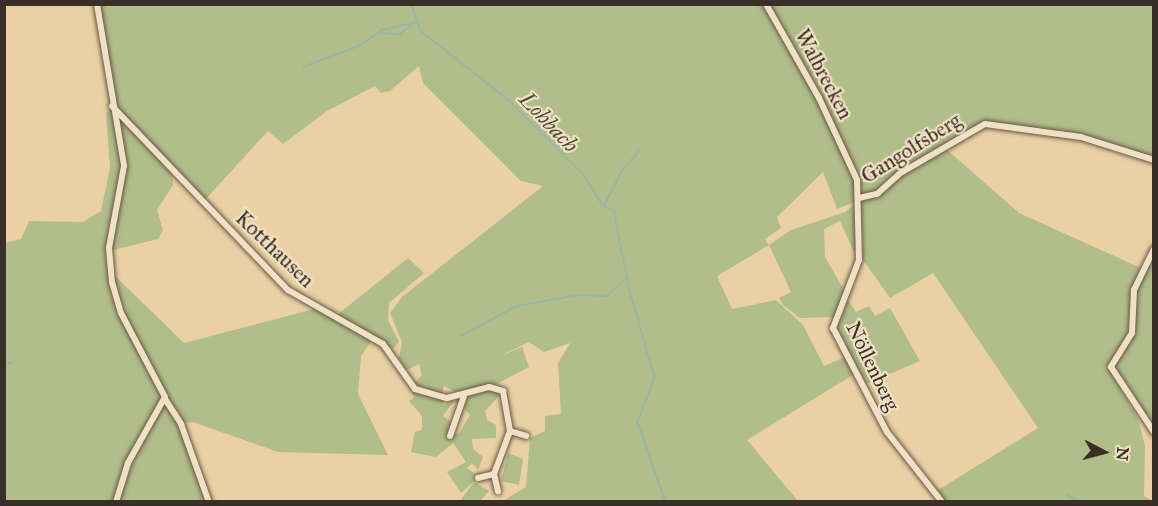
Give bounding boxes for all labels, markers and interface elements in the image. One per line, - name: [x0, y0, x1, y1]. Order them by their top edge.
- street label: Walbrecken: [790, 25, 858, 123]
- water label: Lohbach: [514, 86, 584, 158]
- street label: Gangolfsberg: [856, 107, 966, 189]
- street label: Kotthausen: [230, 205, 320, 293]
- street label: Nöllenberg: [841, 317, 905, 415]
- north arrow: [1074, 422, 1134, 482]
- text: N: [1112, 446, 1133, 462]

